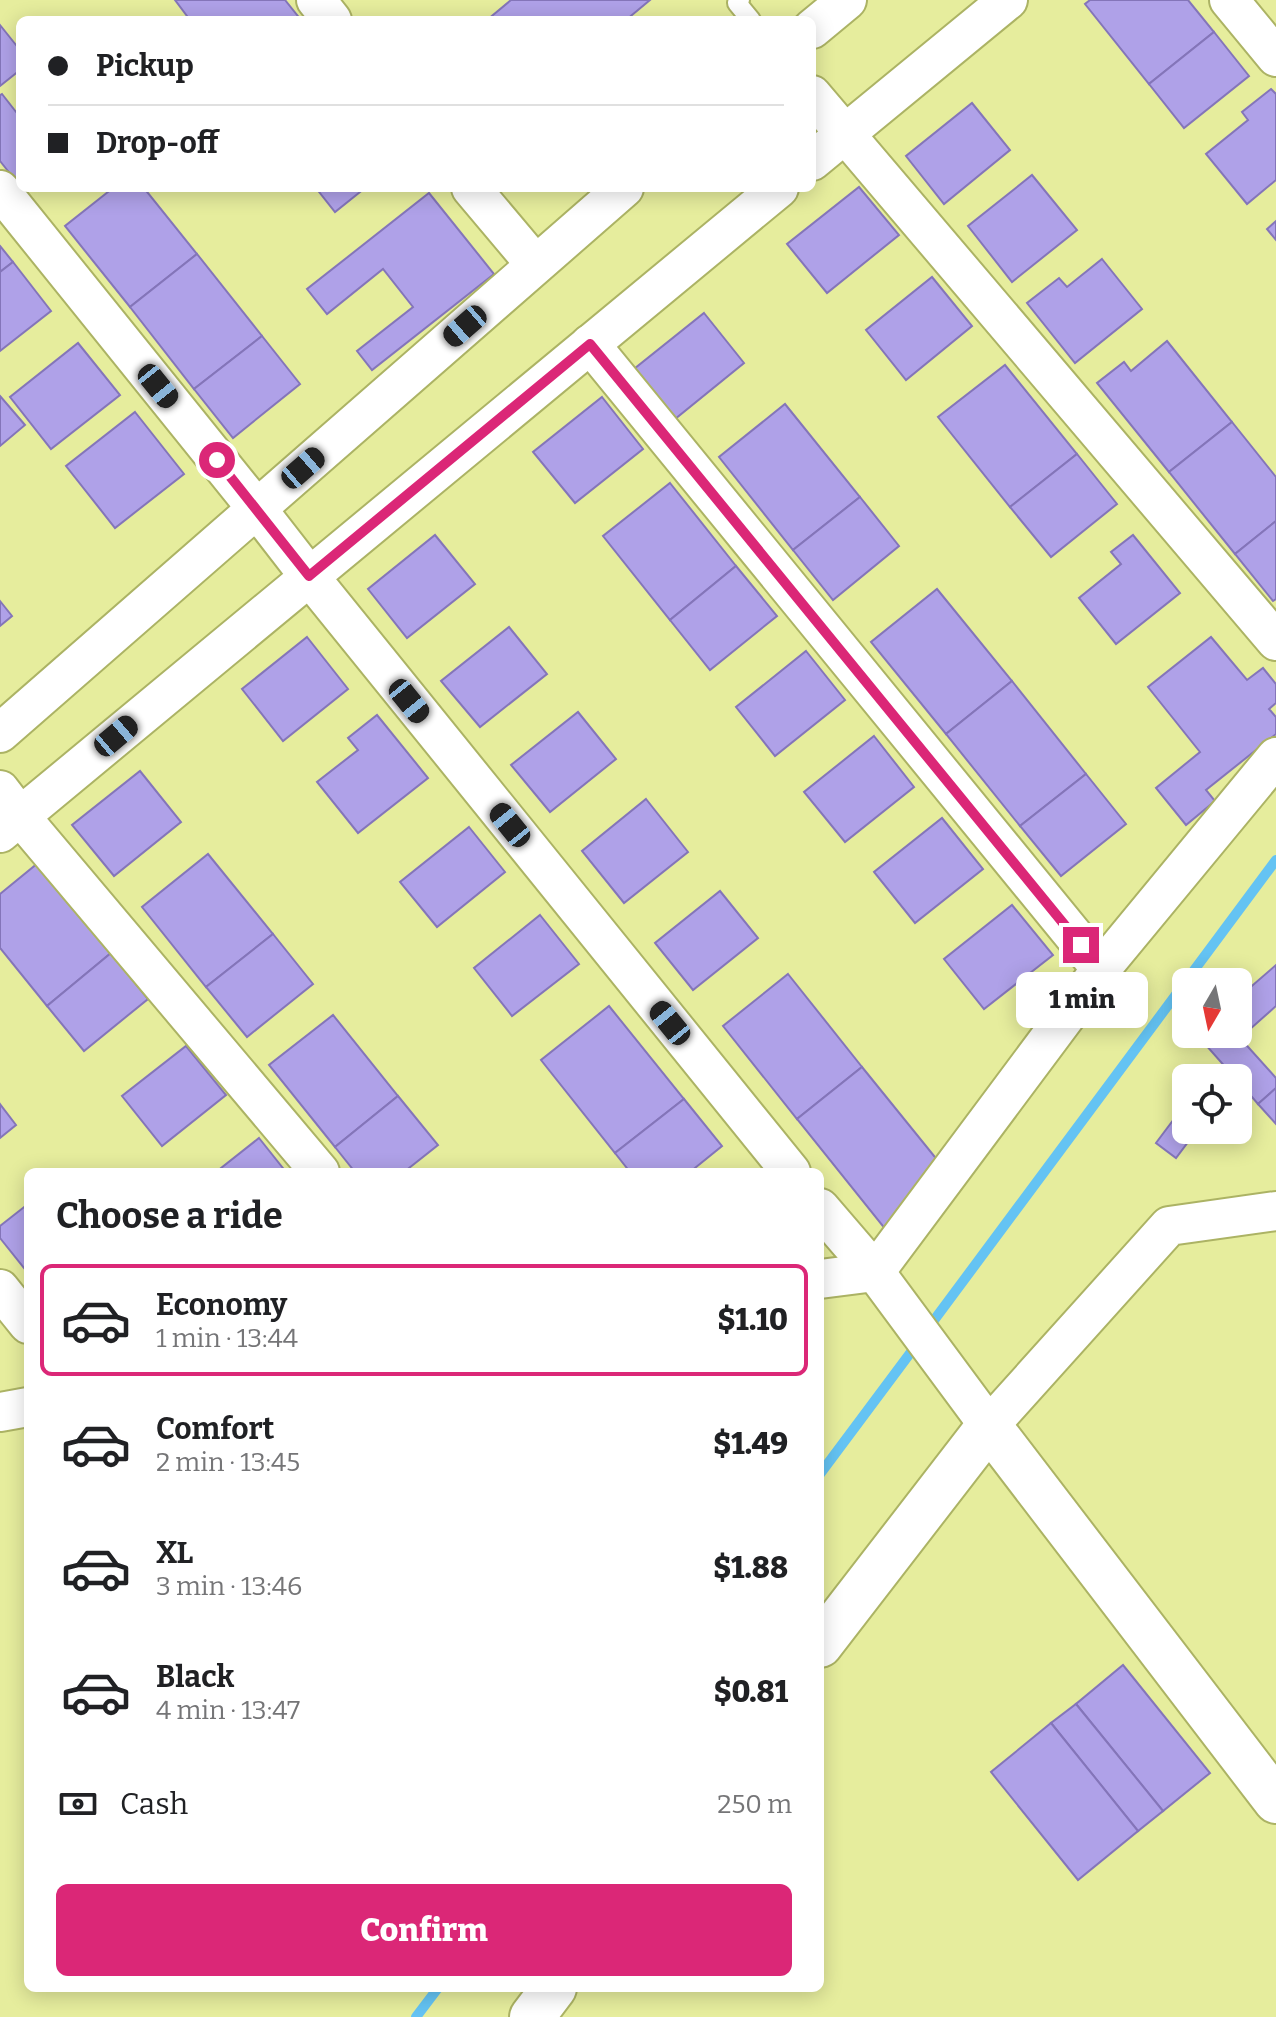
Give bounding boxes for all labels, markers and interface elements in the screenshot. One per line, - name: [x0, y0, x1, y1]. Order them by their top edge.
- text: Pickup: [96, 48, 194, 84]
- text: Drop-off: [96, 125, 218, 161]
- car: [439, 301, 491, 351]
- car: [134, 360, 182, 412]
- route start: [199, 442, 235, 478]
- car: [277, 443, 329, 493]
- car: [385, 675, 433, 727]
- car: [90, 711, 142, 761]
- car: [486, 799, 534, 851]
- route end: [1063, 927, 1099, 963]
- north arrow: [1172, 968, 1252, 1048]
- map controls: [1172, 968, 1252, 1144]
- callout: 1 min: [1015, 973, 1147, 1029]
- text: 1 min: [1049, 984, 1115, 1015]
- car: [646, 997, 694, 1049]
- button: locate: [1172, 1064, 1252, 1144]
- text: Choose a ride: [56, 1194, 283, 1238]
- icon: car: [60, 1284, 132, 1356]
- text: Economy: [156, 1287, 287, 1323]
- text: $1.10: [717, 1302, 788, 1338]
- text: 1 min · 13:44: [156, 1323, 298, 1354]
- icon: car: [60, 1408, 132, 1480]
- text: Comfort: [156, 1411, 274, 1447]
- text: $1.49: [713, 1426, 788, 1462]
- text: 2 min · 13:45: [156, 1447, 300, 1478]
- icon: car: [60, 1532, 132, 1604]
- text: XL: [156, 1535, 193, 1571]
- text: $1.88: [713, 1550, 788, 1586]
- text: 3 min · 13:46: [156, 1571, 302, 1602]
- icon: car: [60, 1656, 132, 1728]
- text: Black: [156, 1659, 234, 1695]
- text: $0.81: [714, 1674, 788, 1710]
- text: 4 min · 13:47: [156, 1695, 300, 1726]
- icon: cash: [56, 1782, 100, 1826]
- text: Cash: [120, 1786, 188, 1822]
- text: 250 m: [717, 1789, 792, 1820]
- button: Confirm: [56, 1884, 792, 1976]

